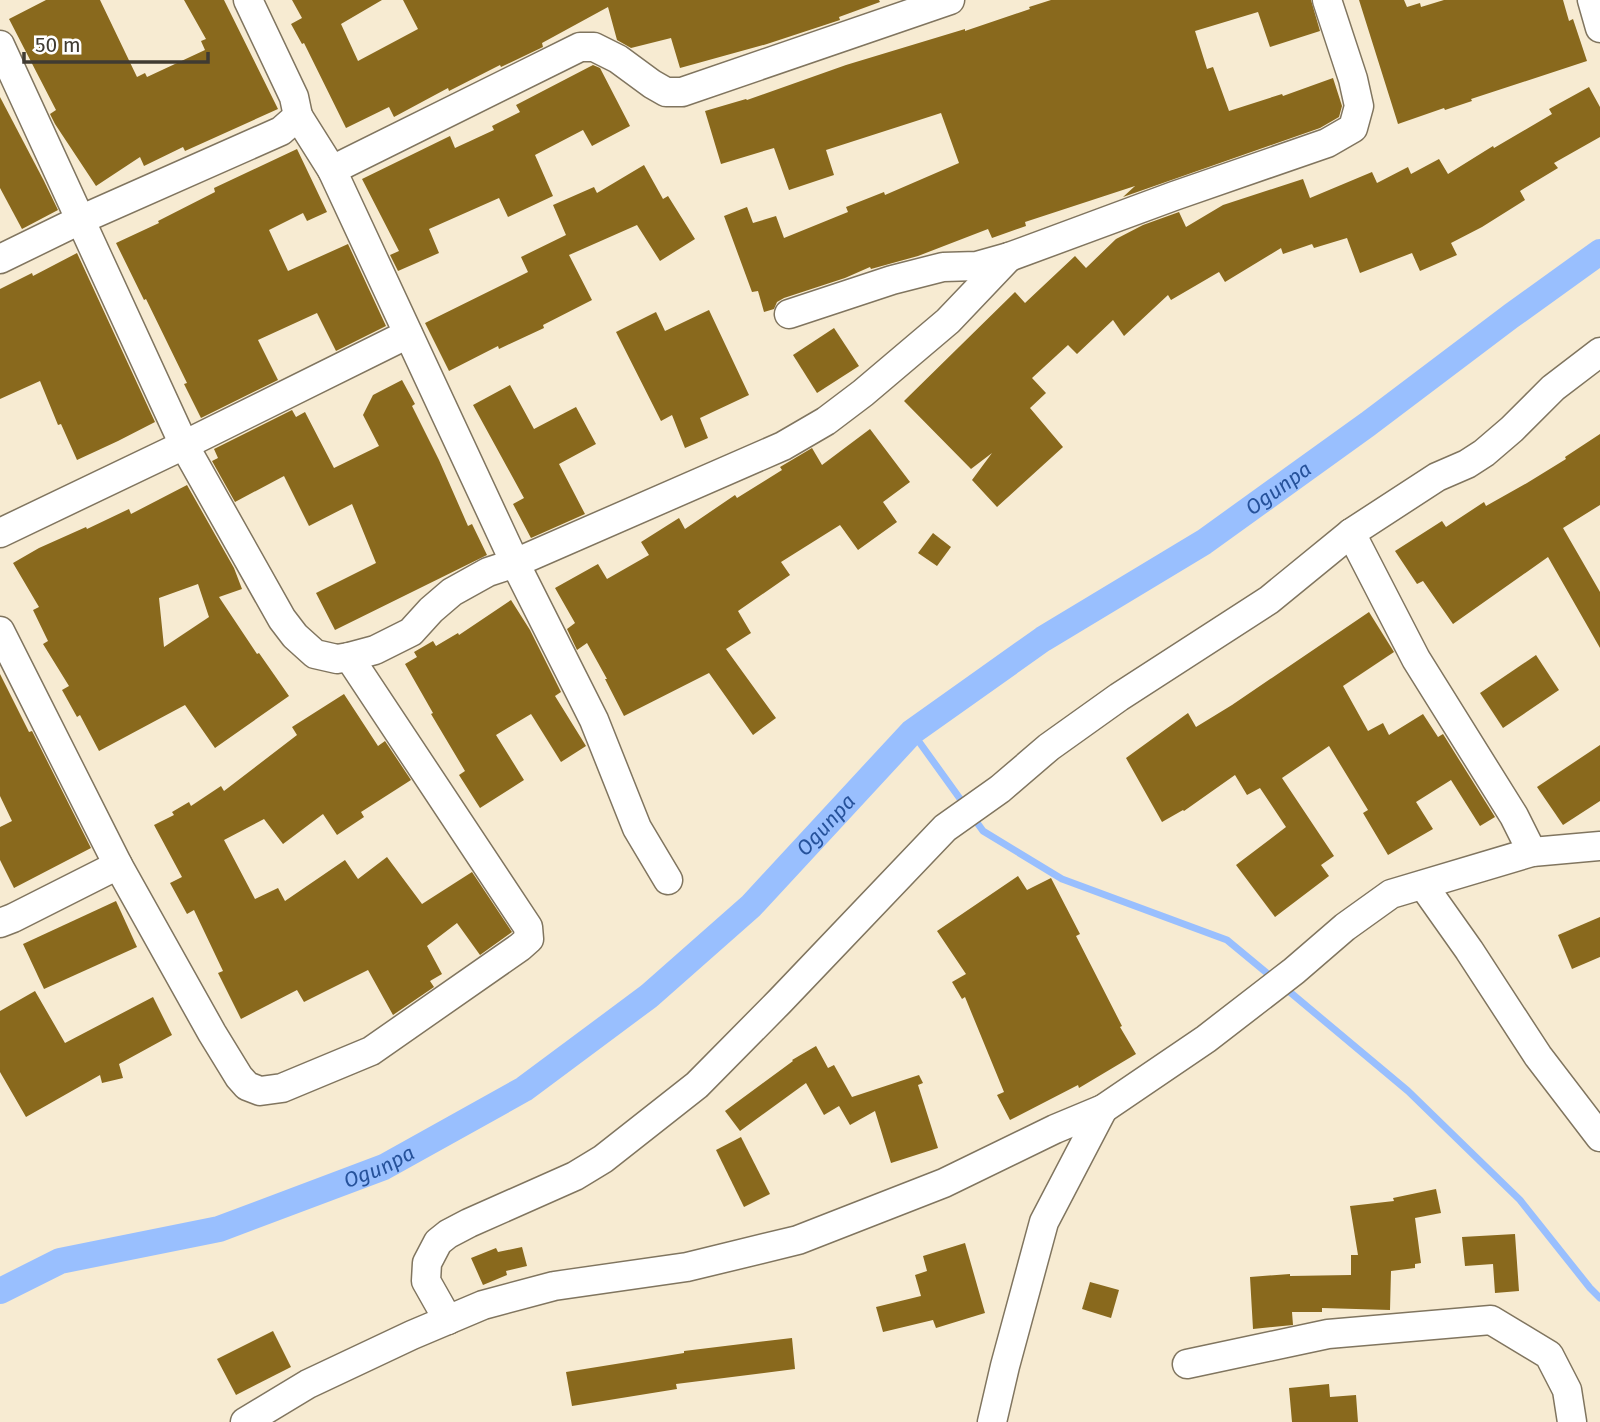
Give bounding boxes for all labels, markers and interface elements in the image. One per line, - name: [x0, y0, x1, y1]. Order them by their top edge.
- scale bar: [24, 21, 208, 65]
- text: 50 m: [35, 32, 81, 58]
- water label: Ogunpa: [1240, 456, 1316, 521]
- water label: Ogunpa: [791, 789, 861, 861]
- water label: Ogunpa: [340, 1140, 419, 1194]

